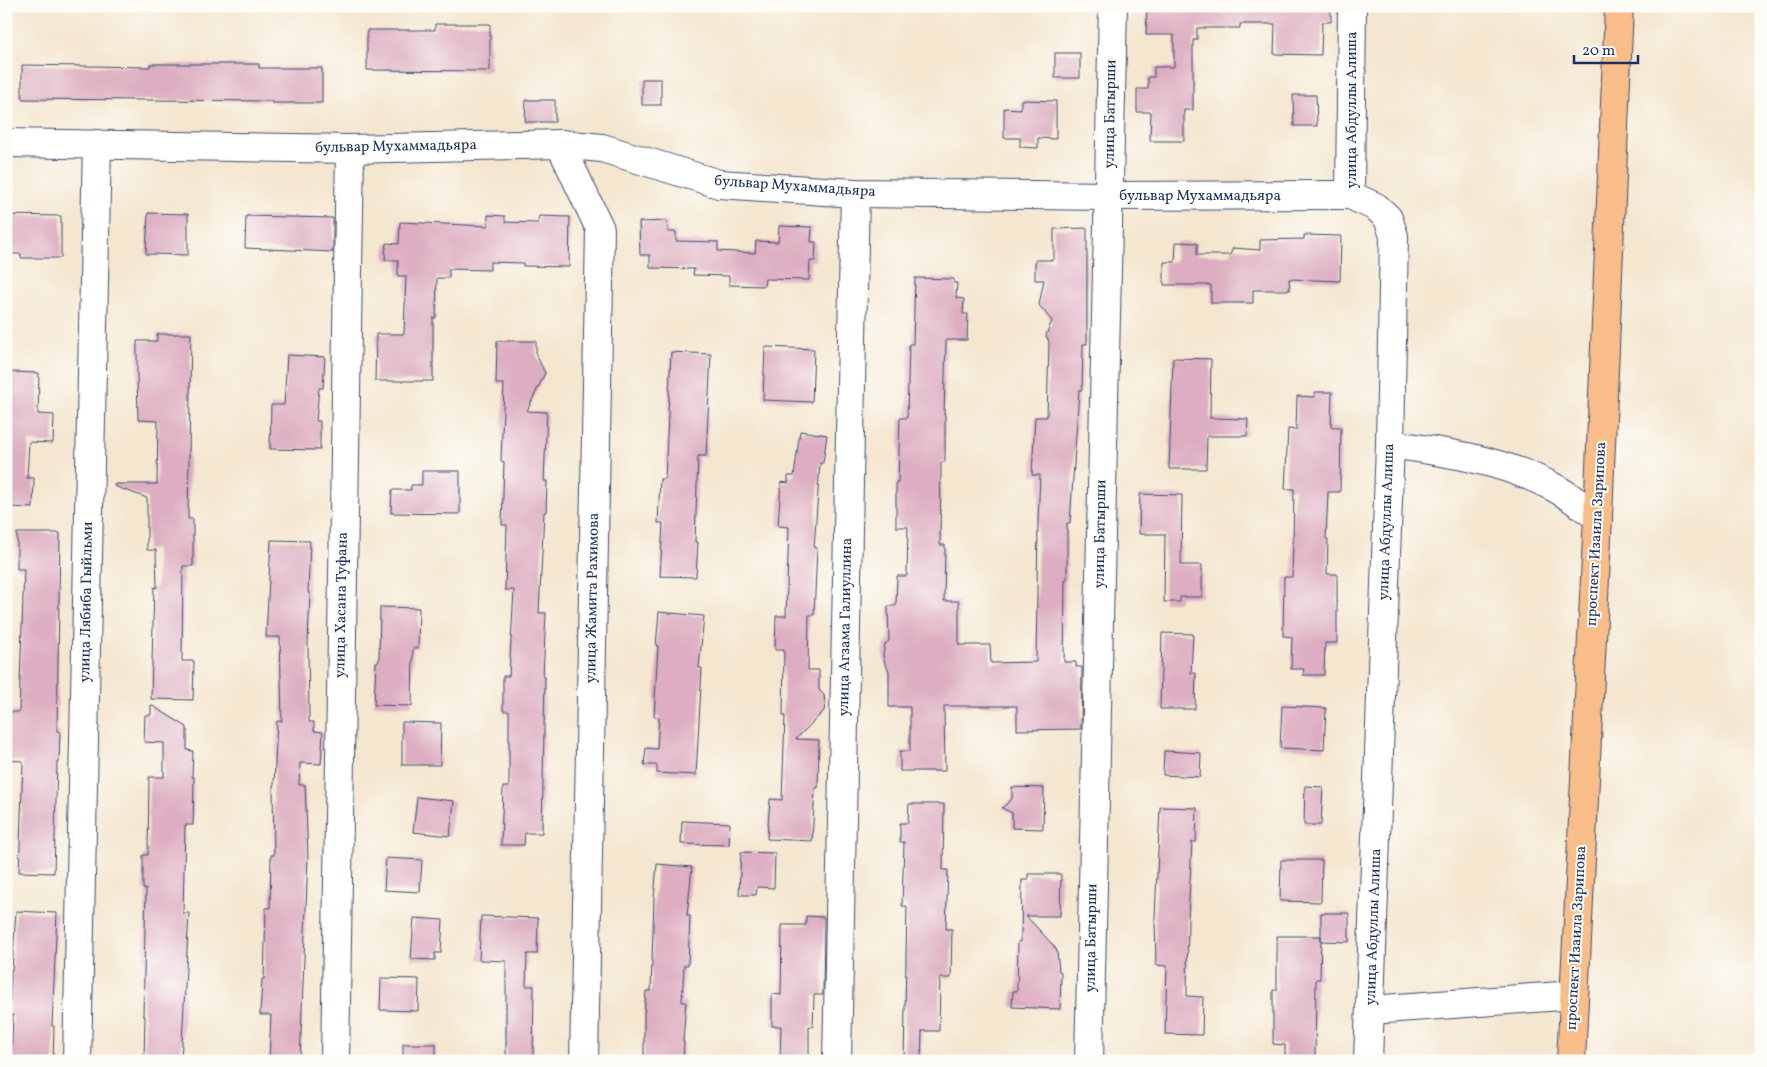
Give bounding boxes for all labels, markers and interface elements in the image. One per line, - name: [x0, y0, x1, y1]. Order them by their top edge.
- street label: улица Абдуллы Алиша: [1342, 31, 1363, 189]
- scale bar: [1574, 32, 1638, 64]
- text: 20 m: [1582, 41, 1615, 62]
- street label: улица Батырши: [1100, 59, 1122, 169]
- street label: бульвар Мухаммадьяра: [315, 135, 477, 159]
- street label: бульвар Мухаммадьяра: [714, 171, 876, 203]
- street label: бульвар Мухаммадьяра: [1119, 186, 1281, 207]
- street label: проспект Изаила Зарипова: [1582, 441, 1612, 627]
- street label: улица Абдуллы Алиша: [1374, 443, 1400, 601]
- street label: улица Батырши: [1090, 479, 1112, 589]
- street label: улица Жамита Рахимова: [581, 513, 605, 683]
- street label: улица Лябиба Гыйльми: [75, 521, 99, 683]
- street label: улица Хасана Туфана: [330, 532, 354, 678]
- street label: улица Агзама Галиуллина: [834, 538, 858, 716]
- street label: проспект Изаила Зарипова: [1562, 845, 1592, 1031]
- street label: улица Абдуллы Алиша: [1361, 848, 1387, 1006]
- street label: улица Батырши: [1081, 883, 1103, 993]

